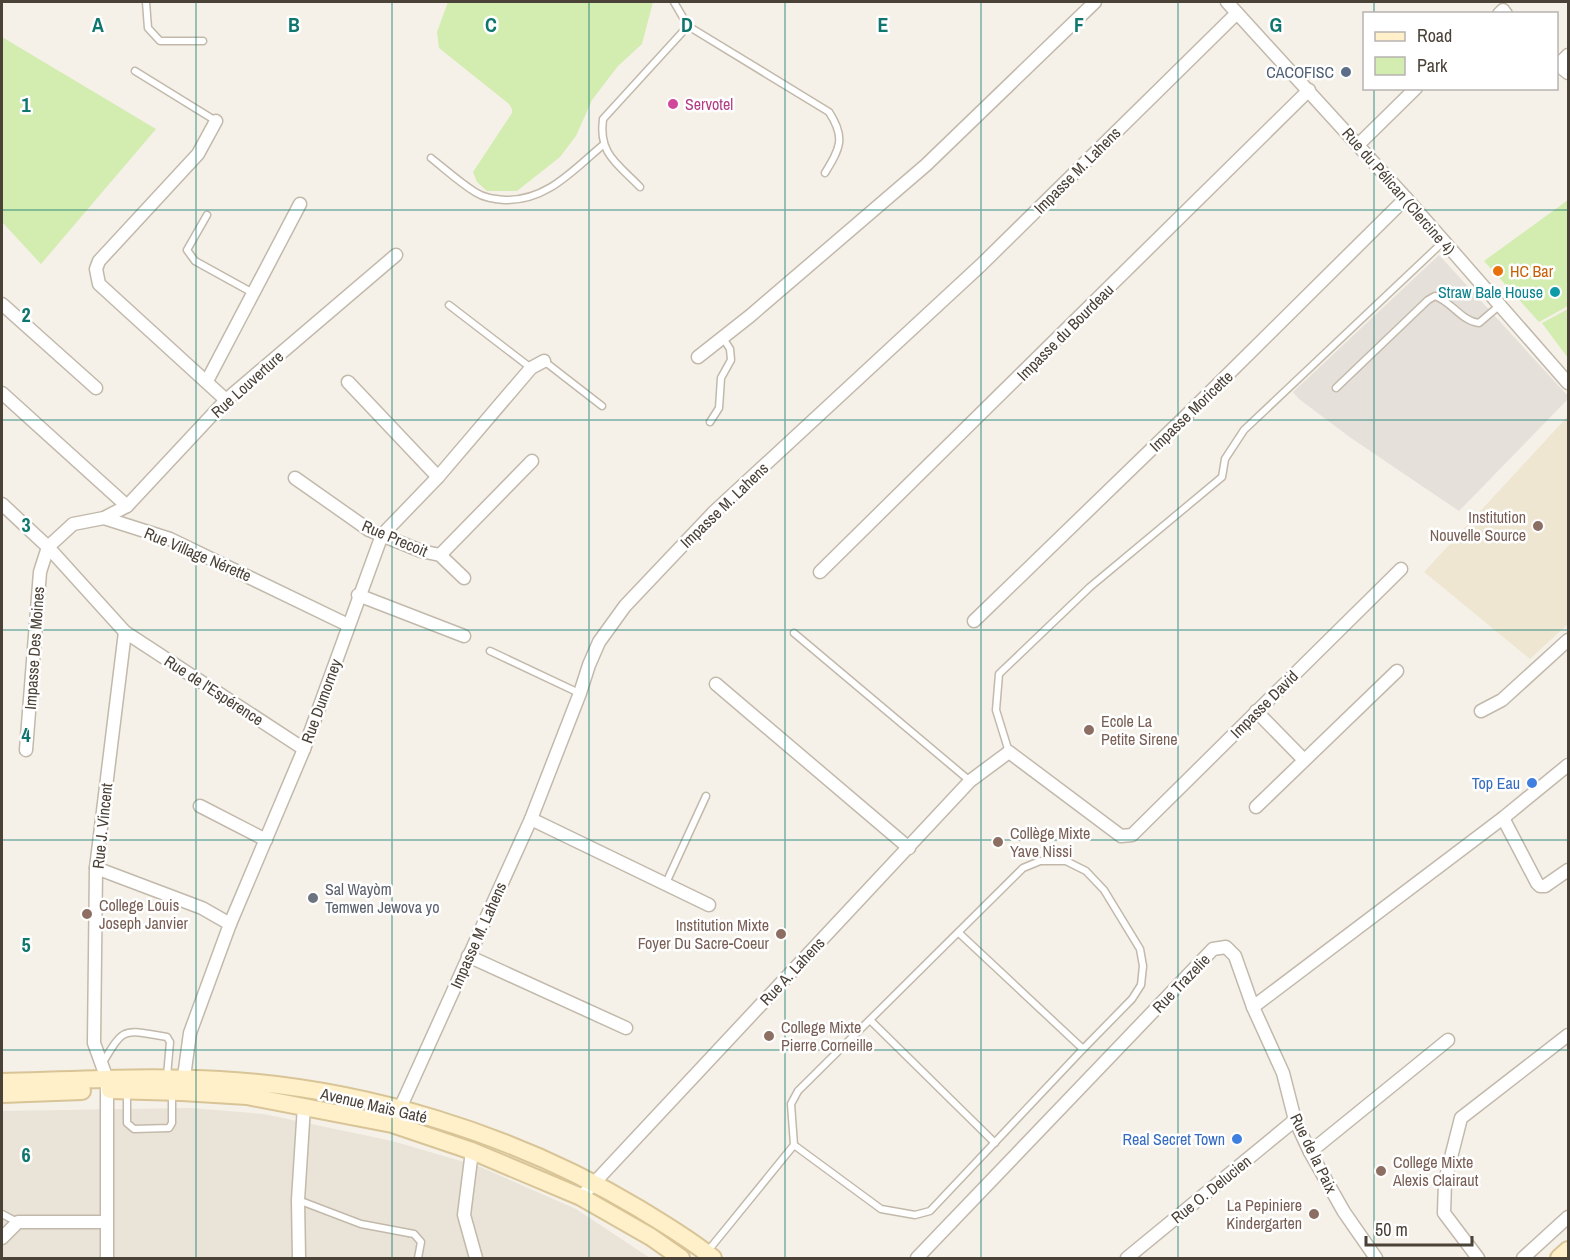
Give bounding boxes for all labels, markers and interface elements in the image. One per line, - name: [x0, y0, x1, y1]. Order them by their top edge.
- text: A: [92, 11, 104, 38]
- text: B: [288, 11, 300, 38]
- text: C: [485, 11, 497, 38]
- text: D: [681, 11, 693, 38]
- text: E: [878, 11, 889, 38]
- text: F: [1074, 11, 1084, 38]
- text: G: [1270, 11, 1282, 38]
- legend: [1363, 12, 1558, 90]
- text: Road: [1417, 23, 1452, 48]
- text: Park: [1417, 53, 1448, 78]
- place label: CACOFISC: [1266, 61, 1334, 83]
- marker: CACOFISC: [1339, 65, 1353, 79]
- text: 1: [21, 91, 31, 118]
- place label: Servotel: [685, 93, 733, 115]
- marker: Servotel: [666, 97, 680, 111]
- street label: Impasse M. Lahens: [1029, 122, 1125, 218]
- street label: Rue du Pélican (Clercine 4): [1338, 123, 1460, 259]
- place label: HC Bar: [1510, 260, 1554, 282]
- marker: HC Bar: [1491, 264, 1505, 278]
- street label: Impasse du Bourdeau: [1012, 279, 1118, 385]
- place label: Straw Bale House: [1438, 281, 1543, 303]
- marker: Straw Bale House: [1548, 285, 1562, 299]
- text: 2: [21, 301, 31, 328]
- street label: Rue Louverture: [206, 346, 288, 422]
- street label: Impasse Moricette: [1145, 366, 1237, 456]
- street label: Impasse M. Lahens: [675, 457, 773, 553]
- place label: Institution Nouvelle Source: [1430, 506, 1526, 546]
- text: 3: [21, 511, 31, 538]
- street label: Rue Precoit: [359, 514, 432, 562]
- marker: Institution Nouvelle Source: [1531, 519, 1545, 533]
- street label: Rue Village Nérette: [141, 522, 255, 586]
- street label: Impasse Des Moines: [19, 586, 49, 710]
- street label: Rue de l'Espérence: [160, 650, 268, 730]
- street label: Rue Dumorney: [296, 655, 347, 746]
- street label: Impasse David: [1225, 665, 1303, 743]
- place label: Ecole La Petite Sirene: [1101, 710, 1178, 750]
- text: 4: [21, 721, 31, 748]
- marker: Ecole La Petite Sirene: [1082, 723, 1096, 737]
- place label: Top Eau: [1472, 772, 1520, 794]
- marker: Top Eau: [1525, 776, 1539, 790]
- street label: Rue J. Vincent: [87, 782, 117, 870]
- place label: Collège Mixte Yave Nissi: [1010, 822, 1090, 862]
- marker: Collège Mixte Yave Nissi: [991, 835, 1005, 849]
- place label: Sal Wayòm Temwen Jewova yo: [325, 878, 439, 918]
- street label: Impasse M. Lahens: [445, 878, 511, 992]
- marker: Sal Wayòm Temwen Jewova yo: [306, 891, 320, 905]
- place label: College Louis Joseph Janvier: [99, 894, 189, 934]
- marker: College Louis Joseph Janvier: [80, 907, 94, 921]
- place label: Institution Mixte Foyer Du Sacre-Coeur: [638, 914, 770, 954]
- marker: Institution Mixte Foyer Du Sacre-Coeur: [774, 927, 788, 941]
- text: 5: [21, 931, 31, 958]
- street label: Rue A. Lahens: [755, 932, 829, 1010]
- street label: Rue Trazelie: [1147, 949, 1215, 1017]
- place label: College Mixte Pierre Corneille: [781, 1016, 873, 1056]
- marker: College Mixte Pierre Corneille: [762, 1029, 776, 1043]
- street label: Avenue Maïs Gaté: [318, 1082, 429, 1128]
- street label: Rue de la Paix: [1285, 1109, 1343, 1197]
- place label: Real Secret Town: [1122, 1128, 1225, 1150]
- marker: Real Secret Town: [1230, 1132, 1244, 1146]
- text: 6: [21, 1141, 31, 1168]
- street label: Rue O. Delucien: [1166, 1150, 1256, 1228]
- place label: College Mixte Alexis Clairaut: [1392, 1151, 1479, 1191]
- marker: College Mixte Alexis Clairaut: [1374, 1164, 1388, 1178]
- place label: La Pepiniere Kindergarten: [1226, 1194, 1302, 1234]
- marker: La Pepiniere Kindergarten: [1307, 1207, 1321, 1221]
- scale bar: [1366, 1209, 1472, 1247]
- text: 50 m: [1375, 1217, 1408, 1242]

